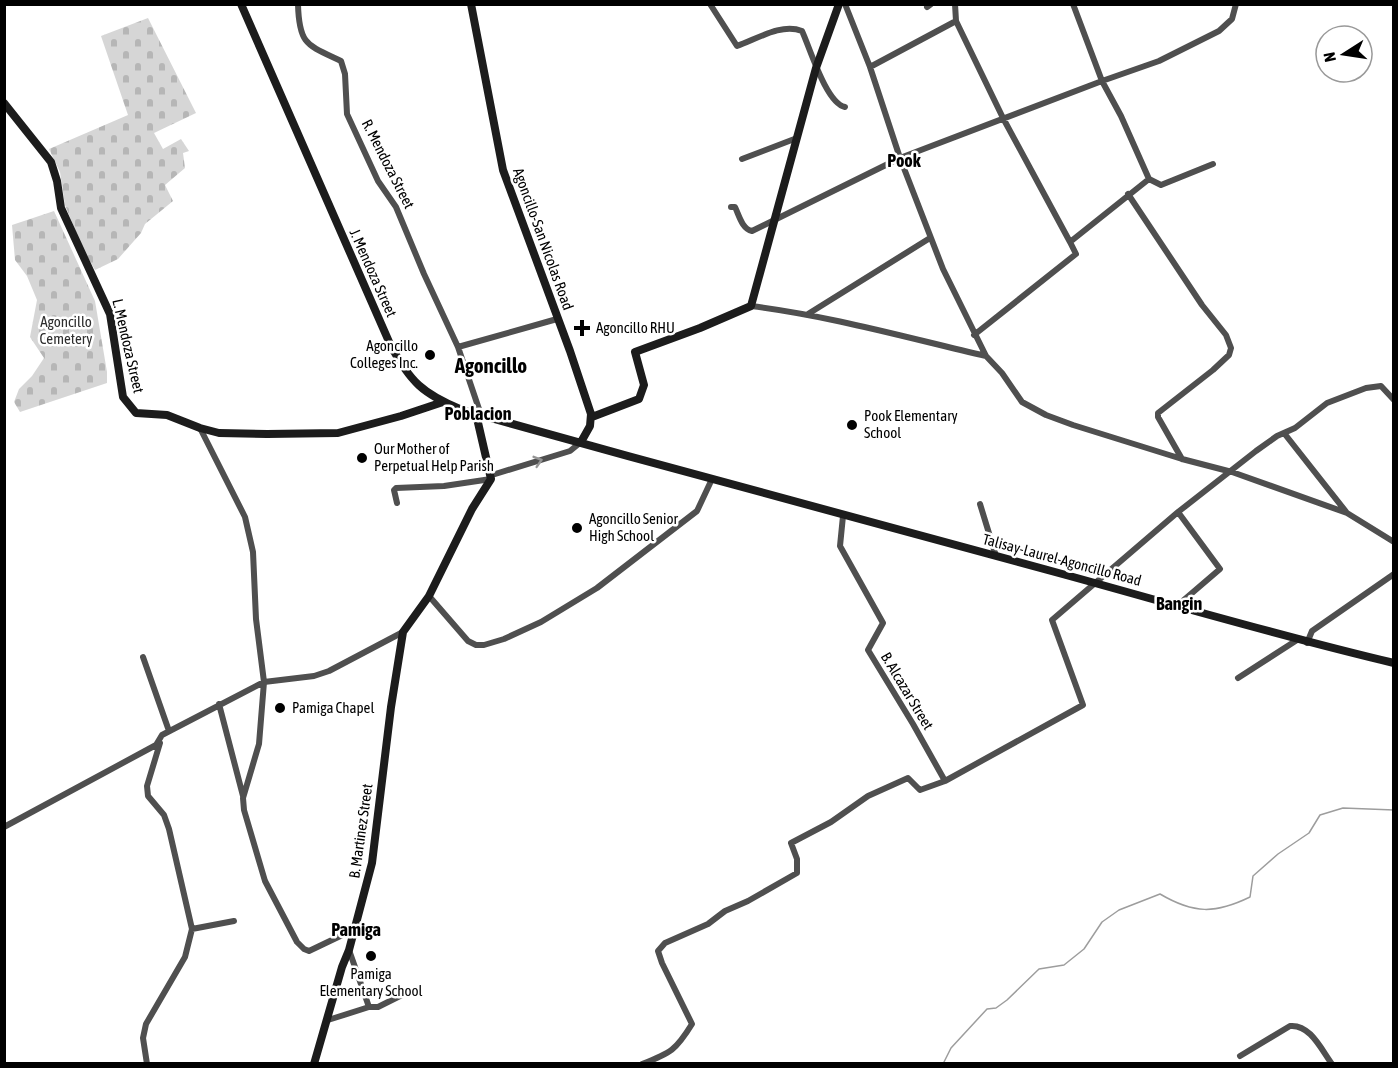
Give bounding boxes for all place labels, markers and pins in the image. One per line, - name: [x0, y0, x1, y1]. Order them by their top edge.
- marker: Agoncillo RHU: [573, 319, 591, 337]
- place label: Agoncillo RHU: [596, 319, 675, 336]
- place label: Agoncillo Colleges Inc.: [350, 337, 418, 371]
- marker: Agoncillo Colleges Inc.: [423, 348, 437, 362]
- place label: Pook Elementary School: [864, 407, 958, 441]
- marker: Pook Elementary School: [845, 418, 859, 432]
- place label: Our Mother of Perpetual Help Parish: [374, 440, 494, 474]
- marker: Our Mother of Perpetual Help Parish: [355, 451, 369, 465]
- place label: Agoncillo Senior High School: [589, 510, 679, 544]
- marker: Agoncillo Senior High School: [570, 521, 584, 535]
- place label: Pamiga Chapel: [292, 699, 374, 716]
- marker: Pamiga Chapel: [273, 701, 287, 715]
- marker: Pamiga Elementary School: [364, 949, 378, 963]
- place label: Pamiga Elementary School: [319, 965, 423, 999]

